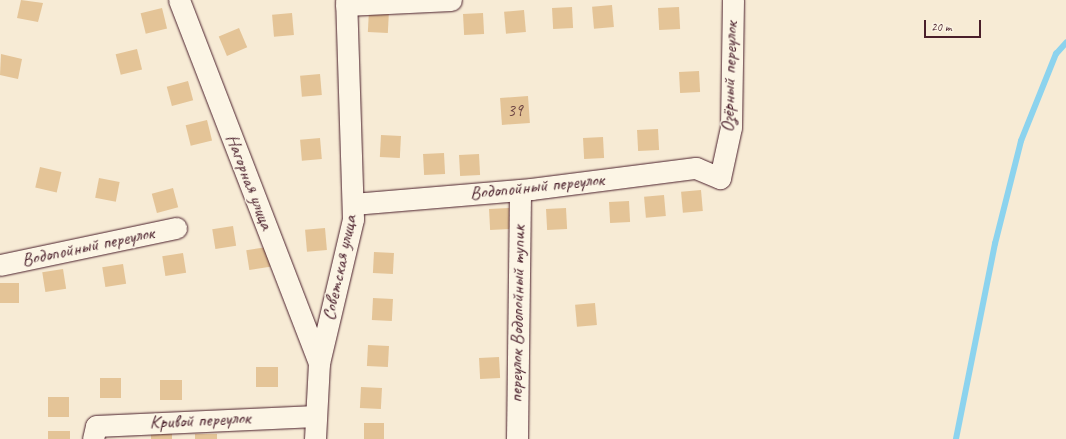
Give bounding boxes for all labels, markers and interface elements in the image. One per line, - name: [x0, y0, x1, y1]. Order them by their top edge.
- scale bar: [926, 12, 983, 38]
- text: 20 m: [931, 19, 951, 35]
- street label: Озёрный переулок: [717, 21, 743, 133]
- house number: 39: [507, 101, 523, 121]
- street label: Нагорная улица: [220, 130, 278, 234]
- street label: Водопойный переулок: [469, 169, 605, 205]
- street label: Советская улица: [318, 212, 362, 324]
- street label: Водопойный переулок: [20, 222, 156, 272]
- street label: переулок Водопойный тупик: [505, 224, 531, 404]
- street label: Кривой переулок: [149, 407, 251, 435]

